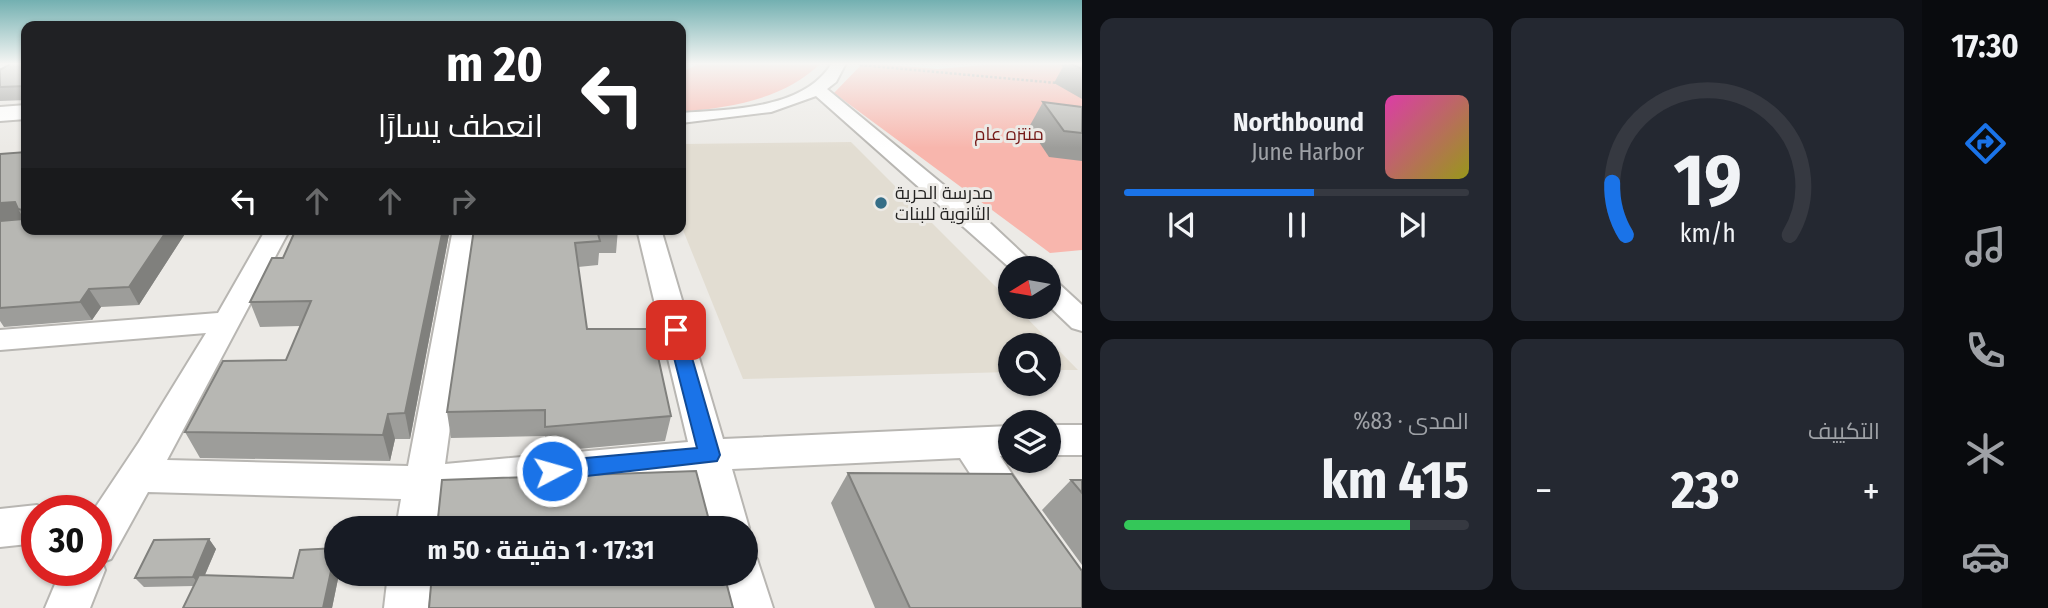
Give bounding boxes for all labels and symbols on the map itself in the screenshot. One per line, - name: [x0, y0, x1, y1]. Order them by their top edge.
- park label: منتزه عام: [974, 123, 1044, 146]
- place label: مدرسة الحرية الثانوية للبنات: [895, 182, 993, 225]
- marker: مدرسة الحرية الثانوية للبنات: [873, 195, 889, 211]
- north arrow: [998, 256, 1060, 318]
- pin: [646, 300, 706, 360]
- position arrow: [515, 434, 589, 508]
- speed limit sign: 30: [21, 495, 112, 586]

